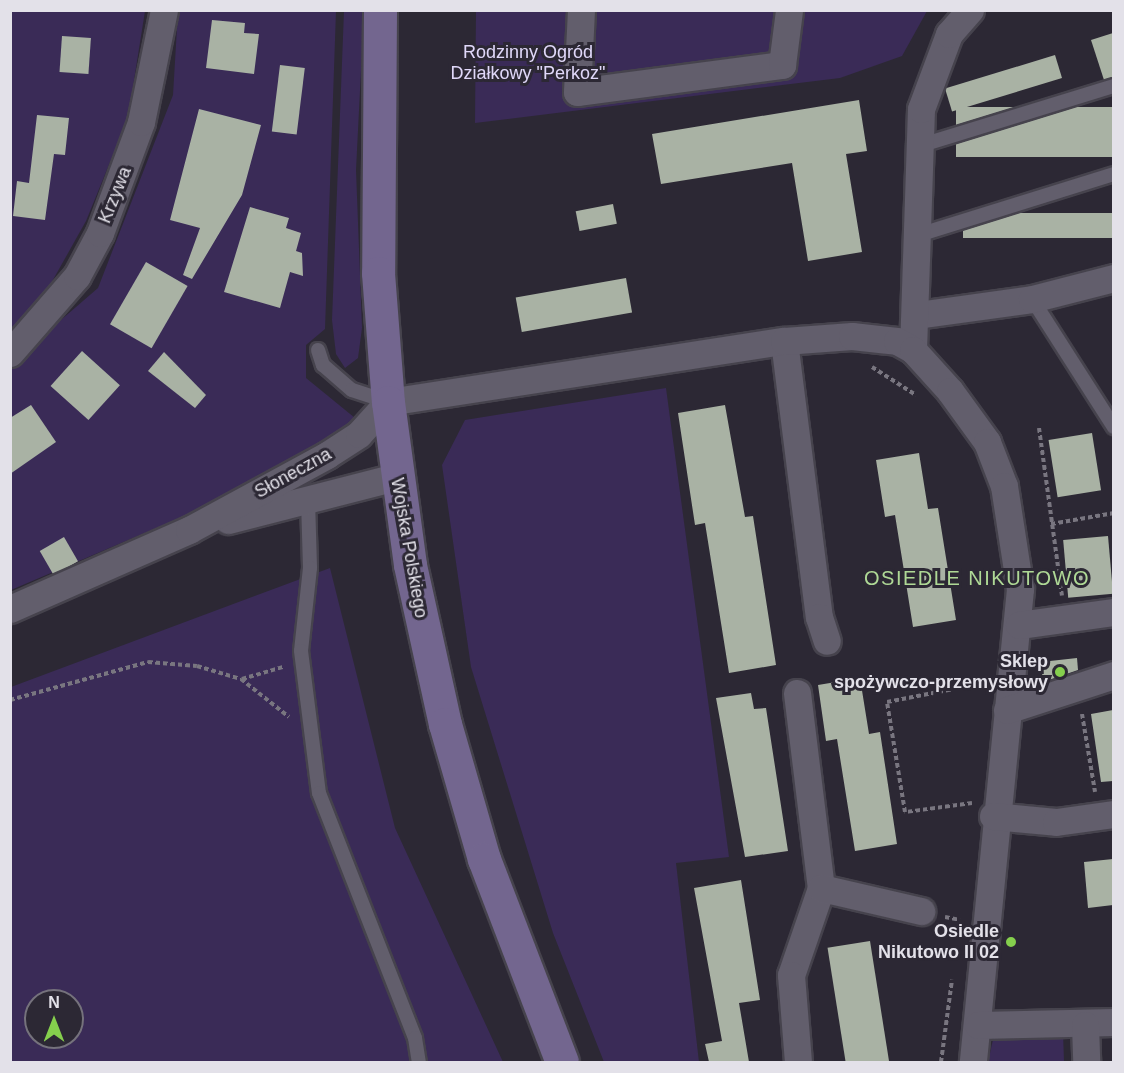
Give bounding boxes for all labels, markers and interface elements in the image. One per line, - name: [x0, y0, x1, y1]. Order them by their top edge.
- park label: Rodzinny Ogród Działkowy "Perkoz": [451, 42, 605, 84]
- street label: Krzywa: [94, 164, 136, 226]
- street label: Słoneczna: [251, 443, 335, 503]
- street label: Wojska Polskiego: [386, 476, 432, 620]
- district label: OSIEDLE NIKUTOWO: [864, 566, 1090, 590]
- place label: Sklep spożywczo-przemysłowy: [834, 651, 1048, 694]
- marker: Sklep spożywczo-przemysłowy: [1053, 665, 1067, 679]
- place label: Osiedle Nikutowo II 02: [878, 921, 999, 964]
- marker: Osiedle Nikutowo II 02: [1004, 935, 1018, 949]
- north arrow: [24, 989, 84, 1049]
- text: N: [48, 994, 60, 1011]

